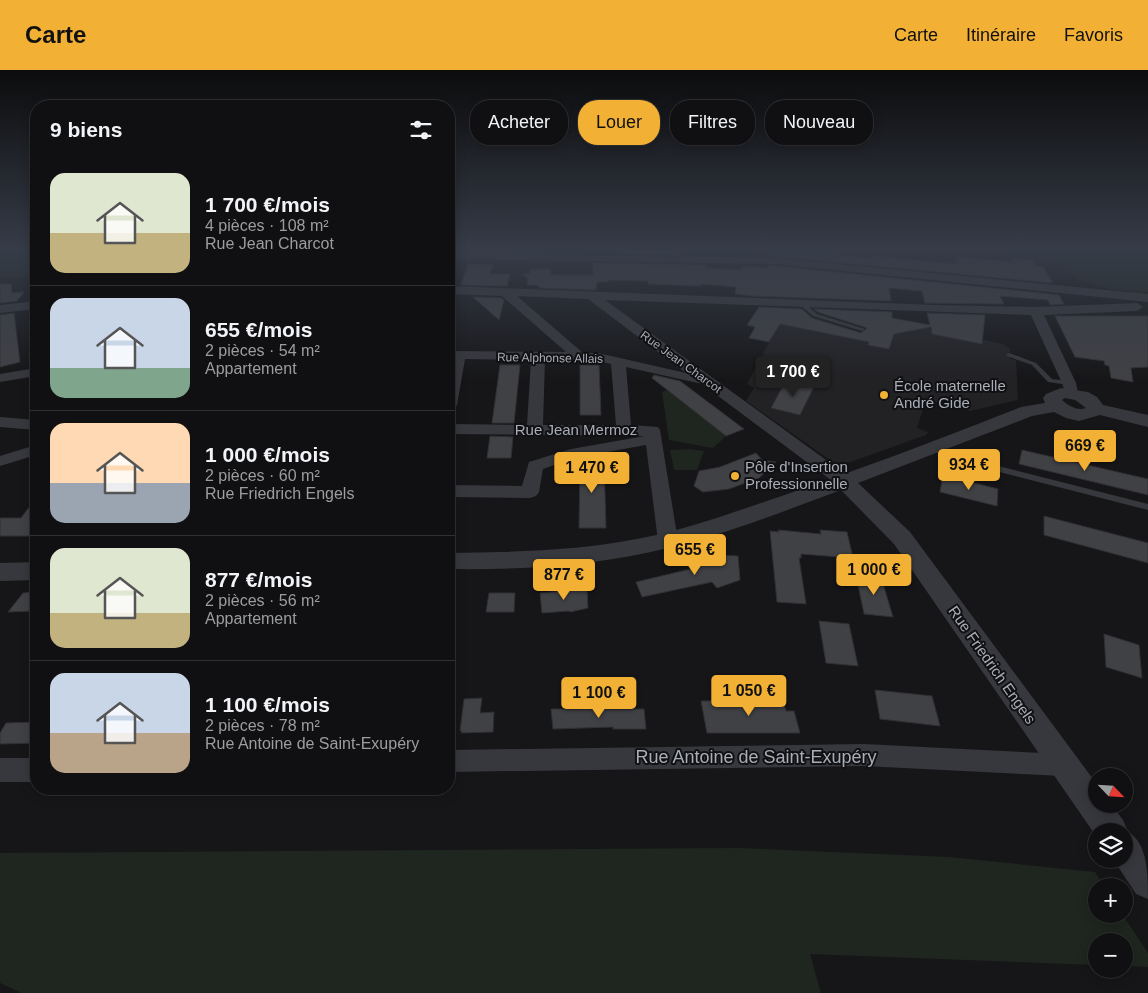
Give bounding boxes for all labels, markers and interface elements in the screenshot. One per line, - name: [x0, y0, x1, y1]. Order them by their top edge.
- text: Carte: [25, 21, 86, 48]
- text: Carte: [894, 25, 938, 45]
- text: Itinéraire: [966, 25, 1036, 45]
- text: Favoris: [1064, 25, 1123, 45]
- chip: Acheter: [470, 100, 568, 145]
- chip: Louer: [578, 100, 660, 145]
- chip: Filtres: [670, 100, 755, 145]
- chip: Nouveau: [765, 100, 873, 145]
- icon: filters: [407, 116, 435, 144]
- text: 9 biens: [50, 118, 122, 141]
- icon: home: [90, 193, 150, 253]
- text: 1 700 €/mois: [205, 193, 330, 216]
- text: 4 pièces · 108 m²: [205, 217, 329, 234]
- text: Rue Jean Charcot: [205, 235, 334, 252]
- icon: home: [90, 318, 150, 378]
- text: 655 €/mois: [205, 318, 312, 341]
- street label: Rue Jean Charcot: [638, 328, 725, 396]
- text: 2 pièces · 54 m²: [205, 342, 320, 359]
- street label: Rue Alphonse Allais: [497, 350, 603, 366]
- pin: 1 700 €: [747, 356, 839, 398]
- text: Appartement: [205, 360, 297, 377]
- text: 1 700 €: [766, 363, 820, 380]
- place label: École maternelle André Gide: [894, 377, 1006, 411]
- marker: École maternelle André Gide: [878, 389, 890, 401]
- street label: Rue Jean Mermoz: [515, 421, 637, 438]
- pin: 669 €: [1050, 430, 1120, 472]
- text: 669 €: [1065, 437, 1105, 454]
- icon: home: [90, 443, 150, 503]
- text: 1 000 €/mois: [205, 443, 330, 466]
- pin: 934 €: [934, 448, 1004, 491]
- pin: 1 470 €: [546, 452, 638, 494]
- text: 934 €: [949, 456, 989, 473]
- place label: Pôle d'Insertion Professionnelle: [745, 458, 848, 492]
- text: 1 470 €: [565, 459, 619, 476]
- text: 2 pièces · 60 m²: [205, 467, 320, 484]
- marker: Pôle d'Insertion Professionnelle: [729, 470, 741, 482]
- text: Rue Friedrich Engels: [205, 485, 354, 502]
- pin: 655 €: [660, 534, 730, 576]
- text: 655 €: [675, 541, 715, 558]
- pin: 1 000 €: [828, 554, 920, 596]
- pin: 877 €: [529, 558, 599, 601]
- text: 1 000 €: [847, 561, 901, 578]
- text: 877 €: [544, 566, 584, 583]
- icon: home: [90, 568, 150, 628]
- text: 877 €/mois: [205, 568, 312, 591]
- text: 2 pièces · 56 m²: [205, 592, 320, 609]
- street label: Rue Friedrich Engels: [945, 602, 1040, 727]
- text: Appartement: [205, 610, 297, 627]
- pin: 1 050 €: [703, 674, 795, 717]
- pin: 1 100 €: [553, 676, 645, 719]
- text: 1 050 €: [722, 682, 776, 699]
- text: 1 100 €: [572, 684, 626, 701]
- icon: home: [90, 693, 150, 753]
- text: 1 100 €/mois: [205, 693, 330, 716]
- text: 2 pièces · 78 m²: [205, 717, 320, 734]
- text: Rue Antoine de Saint-Exupéry: [205, 735, 419, 752]
- street label: Rue Antoine de Saint-Exupéry: [635, 747, 877, 767]
- north arrow: [1088, 768, 1132, 812]
- map controls: [1088, 768, 1133, 978]
- button: layers: [1088, 823, 1133, 868]
- button: +: [1088, 878, 1133, 923]
- button: −: [1088, 933, 1133, 978]

